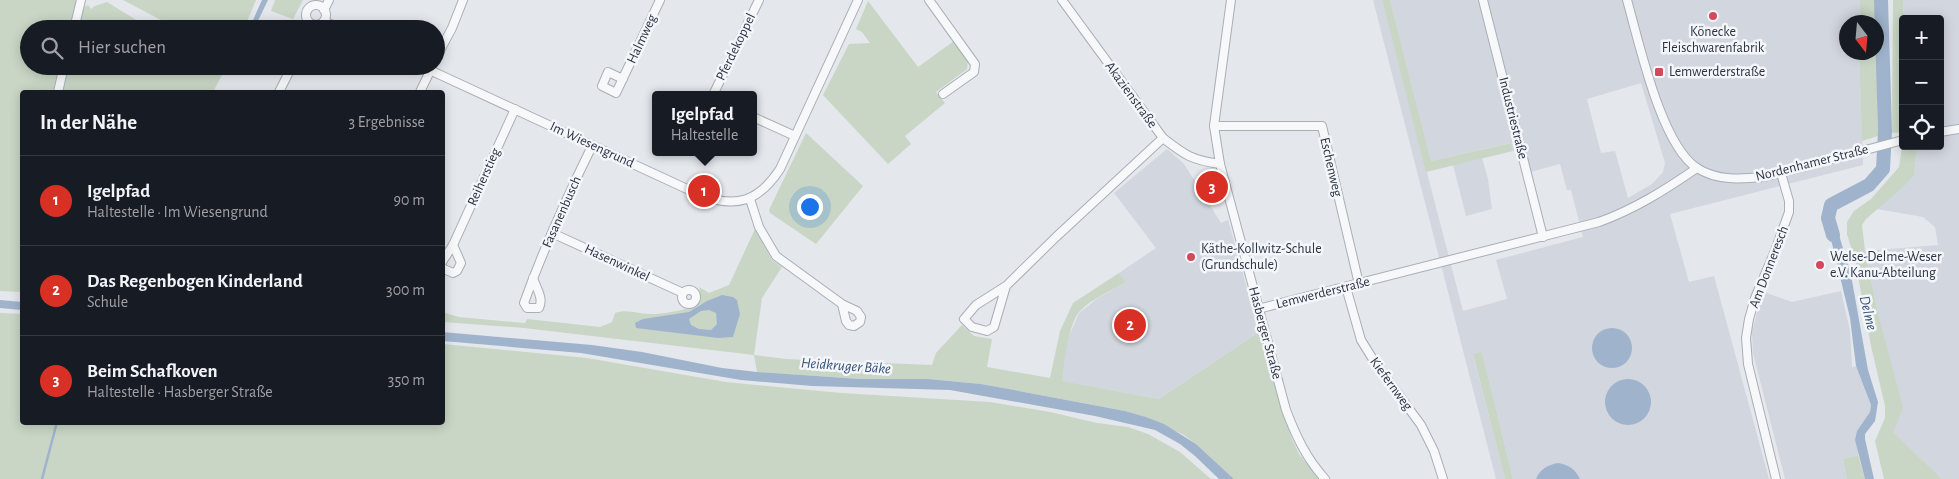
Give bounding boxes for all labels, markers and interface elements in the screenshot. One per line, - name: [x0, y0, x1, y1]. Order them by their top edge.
- marker: Könecke Fleischwarenfabrik: [1707, 10, 1719, 22]
- street label: Pferdekoppel: [714, 11, 758, 83]
- street label: Halmweg: [625, 12, 660, 66]
- north arrow: [1839, 15, 1884, 60]
- map controls: [1899, 15, 1944, 150]
- button: +: [1899, 15, 1944, 60]
- search box: [20, 20, 445, 75]
- place label: Könecke Fleischwarenfabrik: [1662, 25, 1765, 55]
- icon: search: [38, 34, 66, 62]
- text: Hier suchen: [78, 38, 166, 57]
- street label: Akazienstraße: [1102, 59, 1160, 131]
- button: −: [1899, 60, 1944, 105]
- place label: Lemwerderstraße: [1669, 65, 1765, 79]
- marker: Lemwerderstraße: [1653, 66, 1665, 78]
- street label: Industriestraße: [1496, 76, 1530, 160]
- popup: [652, 91, 757, 156]
- text: Igelpfad: [671, 105, 734, 124]
- button: locate: [1899, 105, 1944, 150]
- text: In der Nähe: [40, 112, 137, 133]
- text: 3 Ergebnisse: [348, 114, 425, 130]
- street label: Im Wiesengrund: [548, 119, 636, 171]
- text: Haltestelle: [671, 127, 738, 143]
- street label: Eschenweg: [1317, 136, 1345, 198]
- street label: Nordenhamer Straße: [1754, 142, 1870, 184]
- street label: Reiherstieg: [465, 146, 503, 208]
- pin: 3: [1196, 168, 1228, 206]
- pin: 1: [688, 172, 720, 210]
- street label: Fasanenbusch: [540, 174, 584, 250]
- text: Igelpfad: [87, 182, 150, 201]
- text: 1: [53, 192, 59, 208]
- text: 90 m: [394, 192, 425, 208]
- your location: [797, 194, 823, 220]
- text: Haltestelle · Im Wiesengrund: [87, 204, 268, 220]
- street label: Am Donneresch: [1747, 224, 1791, 310]
- street label: Hasenwinkel: [582, 242, 652, 284]
- place label: Käthe-Kollwitz-Schule (Grundschule): [1201, 242, 1322, 272]
- place label: Welse-Delme-Weser e.V. Kanu-Abteilung: [1830, 250, 1942, 280]
- marker: Käthe-Kollwitz-Schule (Grundschule): [1185, 251, 1197, 263]
- marker: Welse-Delme-Weser e.V. Kanu-Abteilung: [1814, 259, 1826, 271]
- text: Das Regenbogen Kinderland: [87, 272, 303, 291]
- street label: Lemwerderstraße: [1275, 275, 1371, 311]
- text: 2: [52, 282, 60, 298]
- text: 300 m: [386, 282, 425, 298]
- street label: Hasberger Straße: [1246, 285, 1284, 381]
- text: Schule: [87, 294, 128, 310]
- water label: Delme: [1856, 294, 1880, 332]
- pin: 2: [1114, 306, 1146, 344]
- water label: Heidkruger Bäke: [801, 355, 892, 377]
- street label: Kiefernweg: [1367, 355, 1415, 413]
- text: Beim Schafkoven: [87, 362, 218, 381]
- text: 3: [53, 372, 59, 388]
- text: 350 m: [388, 372, 425, 388]
- text: Haltestelle · Hasberger Straße: [87, 384, 273, 400]

